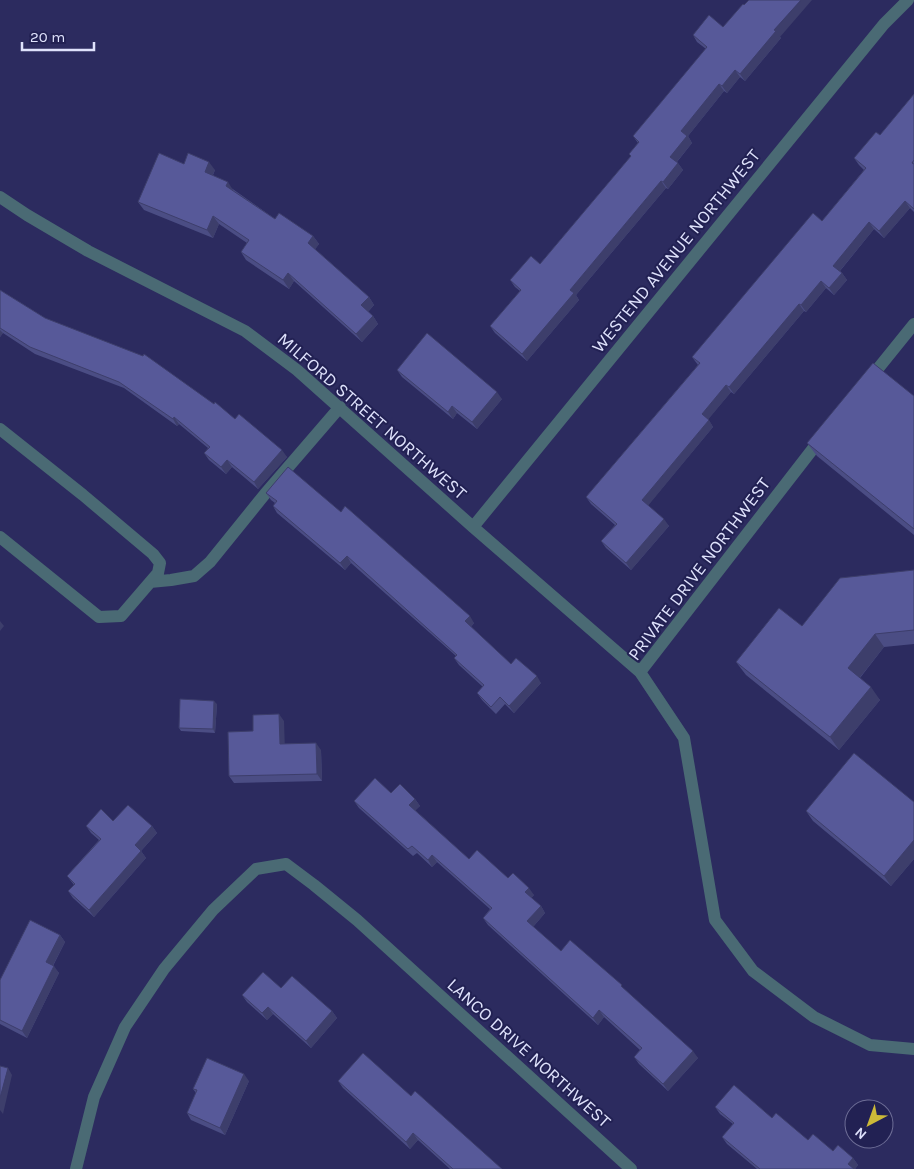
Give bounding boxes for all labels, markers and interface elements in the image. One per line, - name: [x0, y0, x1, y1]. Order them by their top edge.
- scale bar: [22, 20, 95, 52]
- text: 20 m: [30, 28, 65, 46]
- street label: WESTEND AVENUE NORTHWEST: [587, 145, 765, 357]
- street label: MILFORD STREET NORTHWEST: [273, 328, 471, 504]
- street label: PRIVATE DRIVE NORTHWEST: [623, 473, 775, 665]
- street label: LANCO DRIVE NORTHWEST: [443, 974, 615, 1132]
- north arrow: [844, 1099, 894, 1149]
- text: N: [851, 1124, 870, 1143]

